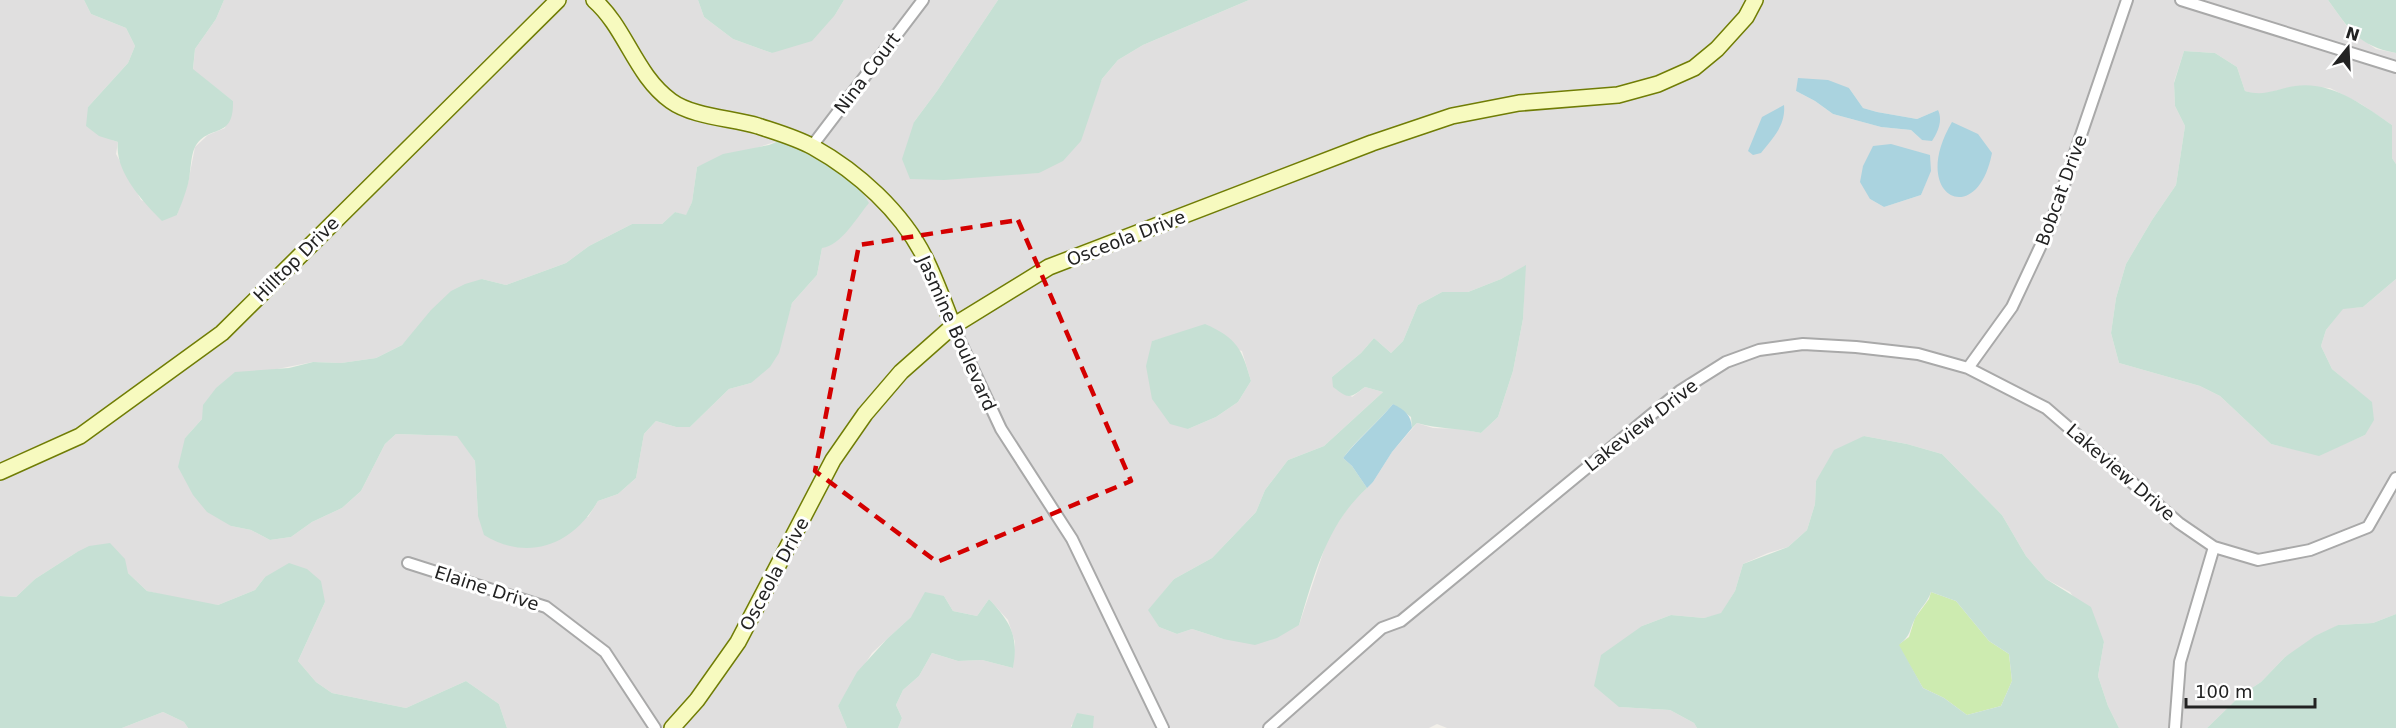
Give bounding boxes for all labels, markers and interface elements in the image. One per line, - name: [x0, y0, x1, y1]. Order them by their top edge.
- north arrow: [2318, 18, 2378, 78]
- text: N: [2343, 23, 2362, 45]
- street label: Nina Court: [830, 28, 904, 118]
- street label: Bobcat Drive: [2031, 132, 2091, 248]
- street label: Osceola Drive: [1064, 206, 1188, 270]
- street label: Hilltop Drive: [249, 212, 343, 306]
- street label: Jasmine Boulevard: [913, 251, 1001, 414]
- street label: Lakeview Drive: [1581, 375, 1701, 475]
- street label: Lakeview Drive: [2062, 419, 2180, 525]
- street label: Osceola Drive: [735, 514, 813, 634]
- street label: Elaine Drive: [432, 561, 542, 615]
- scale bar: [2186, 671, 2315, 709]
- text: 100 m: [2195, 681, 2253, 702]

